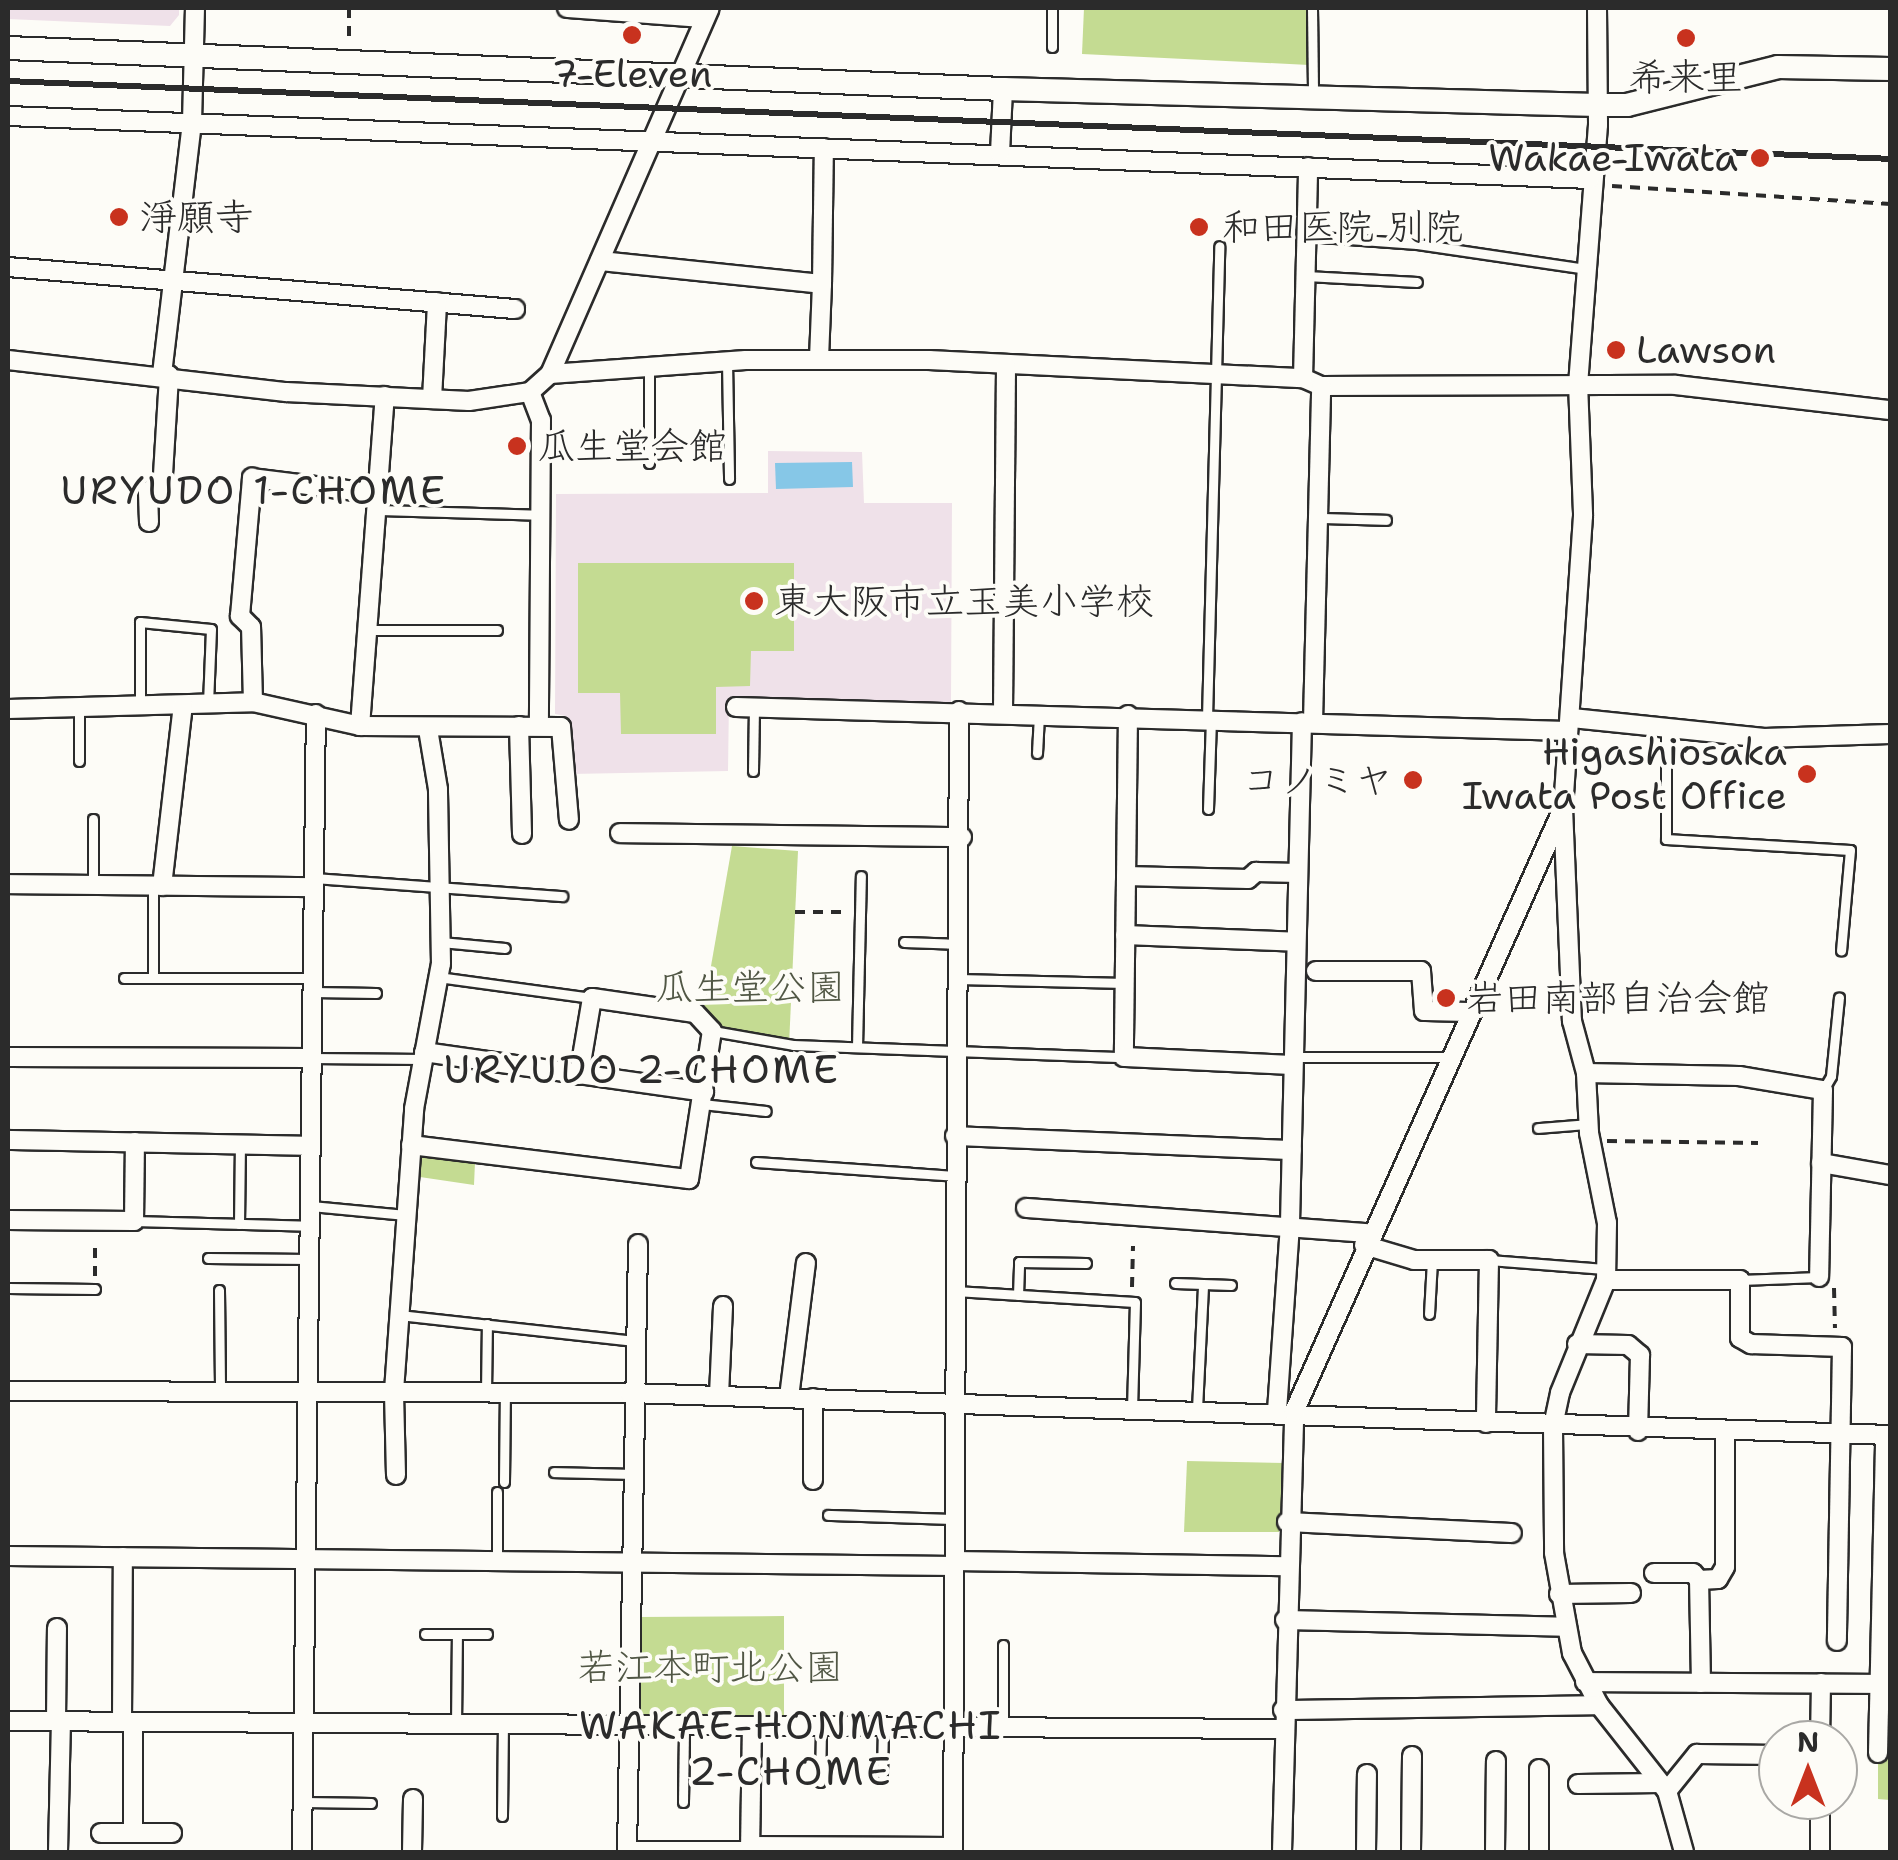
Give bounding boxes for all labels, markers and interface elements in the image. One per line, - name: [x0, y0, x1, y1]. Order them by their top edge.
- marker: 7-Eleven: [621, 24, 643, 46]
- marker: 希来里: [1675, 27, 1697, 49]
- place label: 7-Eleven: [552, 51, 712, 97]
- place label: 希来里: [1629, 54, 1743, 100]
- place label: Wakae-Iwata: [1488, 135, 1738, 181]
- marker: Wakae-Iwata: [1747, 145, 1773, 171]
- place label: 淨願寺: [139, 194, 253, 240]
- place label: 和田医院 別院: [1222, 204, 1463, 250]
- marker: 淨願寺: [108, 206, 130, 228]
- marker: 和田医院 別院: [1186, 214, 1212, 240]
- place label: Lawson: [1636, 327, 1776, 373]
- marker: Lawson: [1605, 339, 1627, 361]
- place label: 瓜生堂会館: [537, 423, 727, 469]
- marker: 瓜生堂会館: [506, 435, 528, 457]
- district label: URYUDO 1-CHOME: [60, 466, 448, 514]
- place label: 東大阪市立玉美小学校: [774, 578, 1154, 624]
- marker: 東大阪市立玉美小学校: [743, 590, 765, 612]
- place label: Higashiosaka Iwata Post Office: [1462, 729, 1787, 818]
- place label: コノミヤ: [1241, 757, 1393, 803]
- marker: Higashiosaka Iwata Post Office: [1796, 763, 1818, 785]
- marker: コノミヤ: [1402, 769, 1424, 791]
- park label: 瓜生堂公園: [655, 964, 845, 1010]
- place label: 岩田南部自治会館: [1466, 975, 1770, 1021]
- marker: 岩田南部自治会館: [1435, 987, 1457, 1009]
- district label: URYUDO 2-CHOME: [443, 1045, 841, 1093]
- park label: 若江本町北公園: [577, 1644, 843, 1690]
- district label: WAKAE-HONMACHI 2-CHOME: [579, 1701, 1003, 1795]
- north arrow: [1758, 1720, 1858, 1820]
- text: N: [1797, 1723, 1819, 1761]

